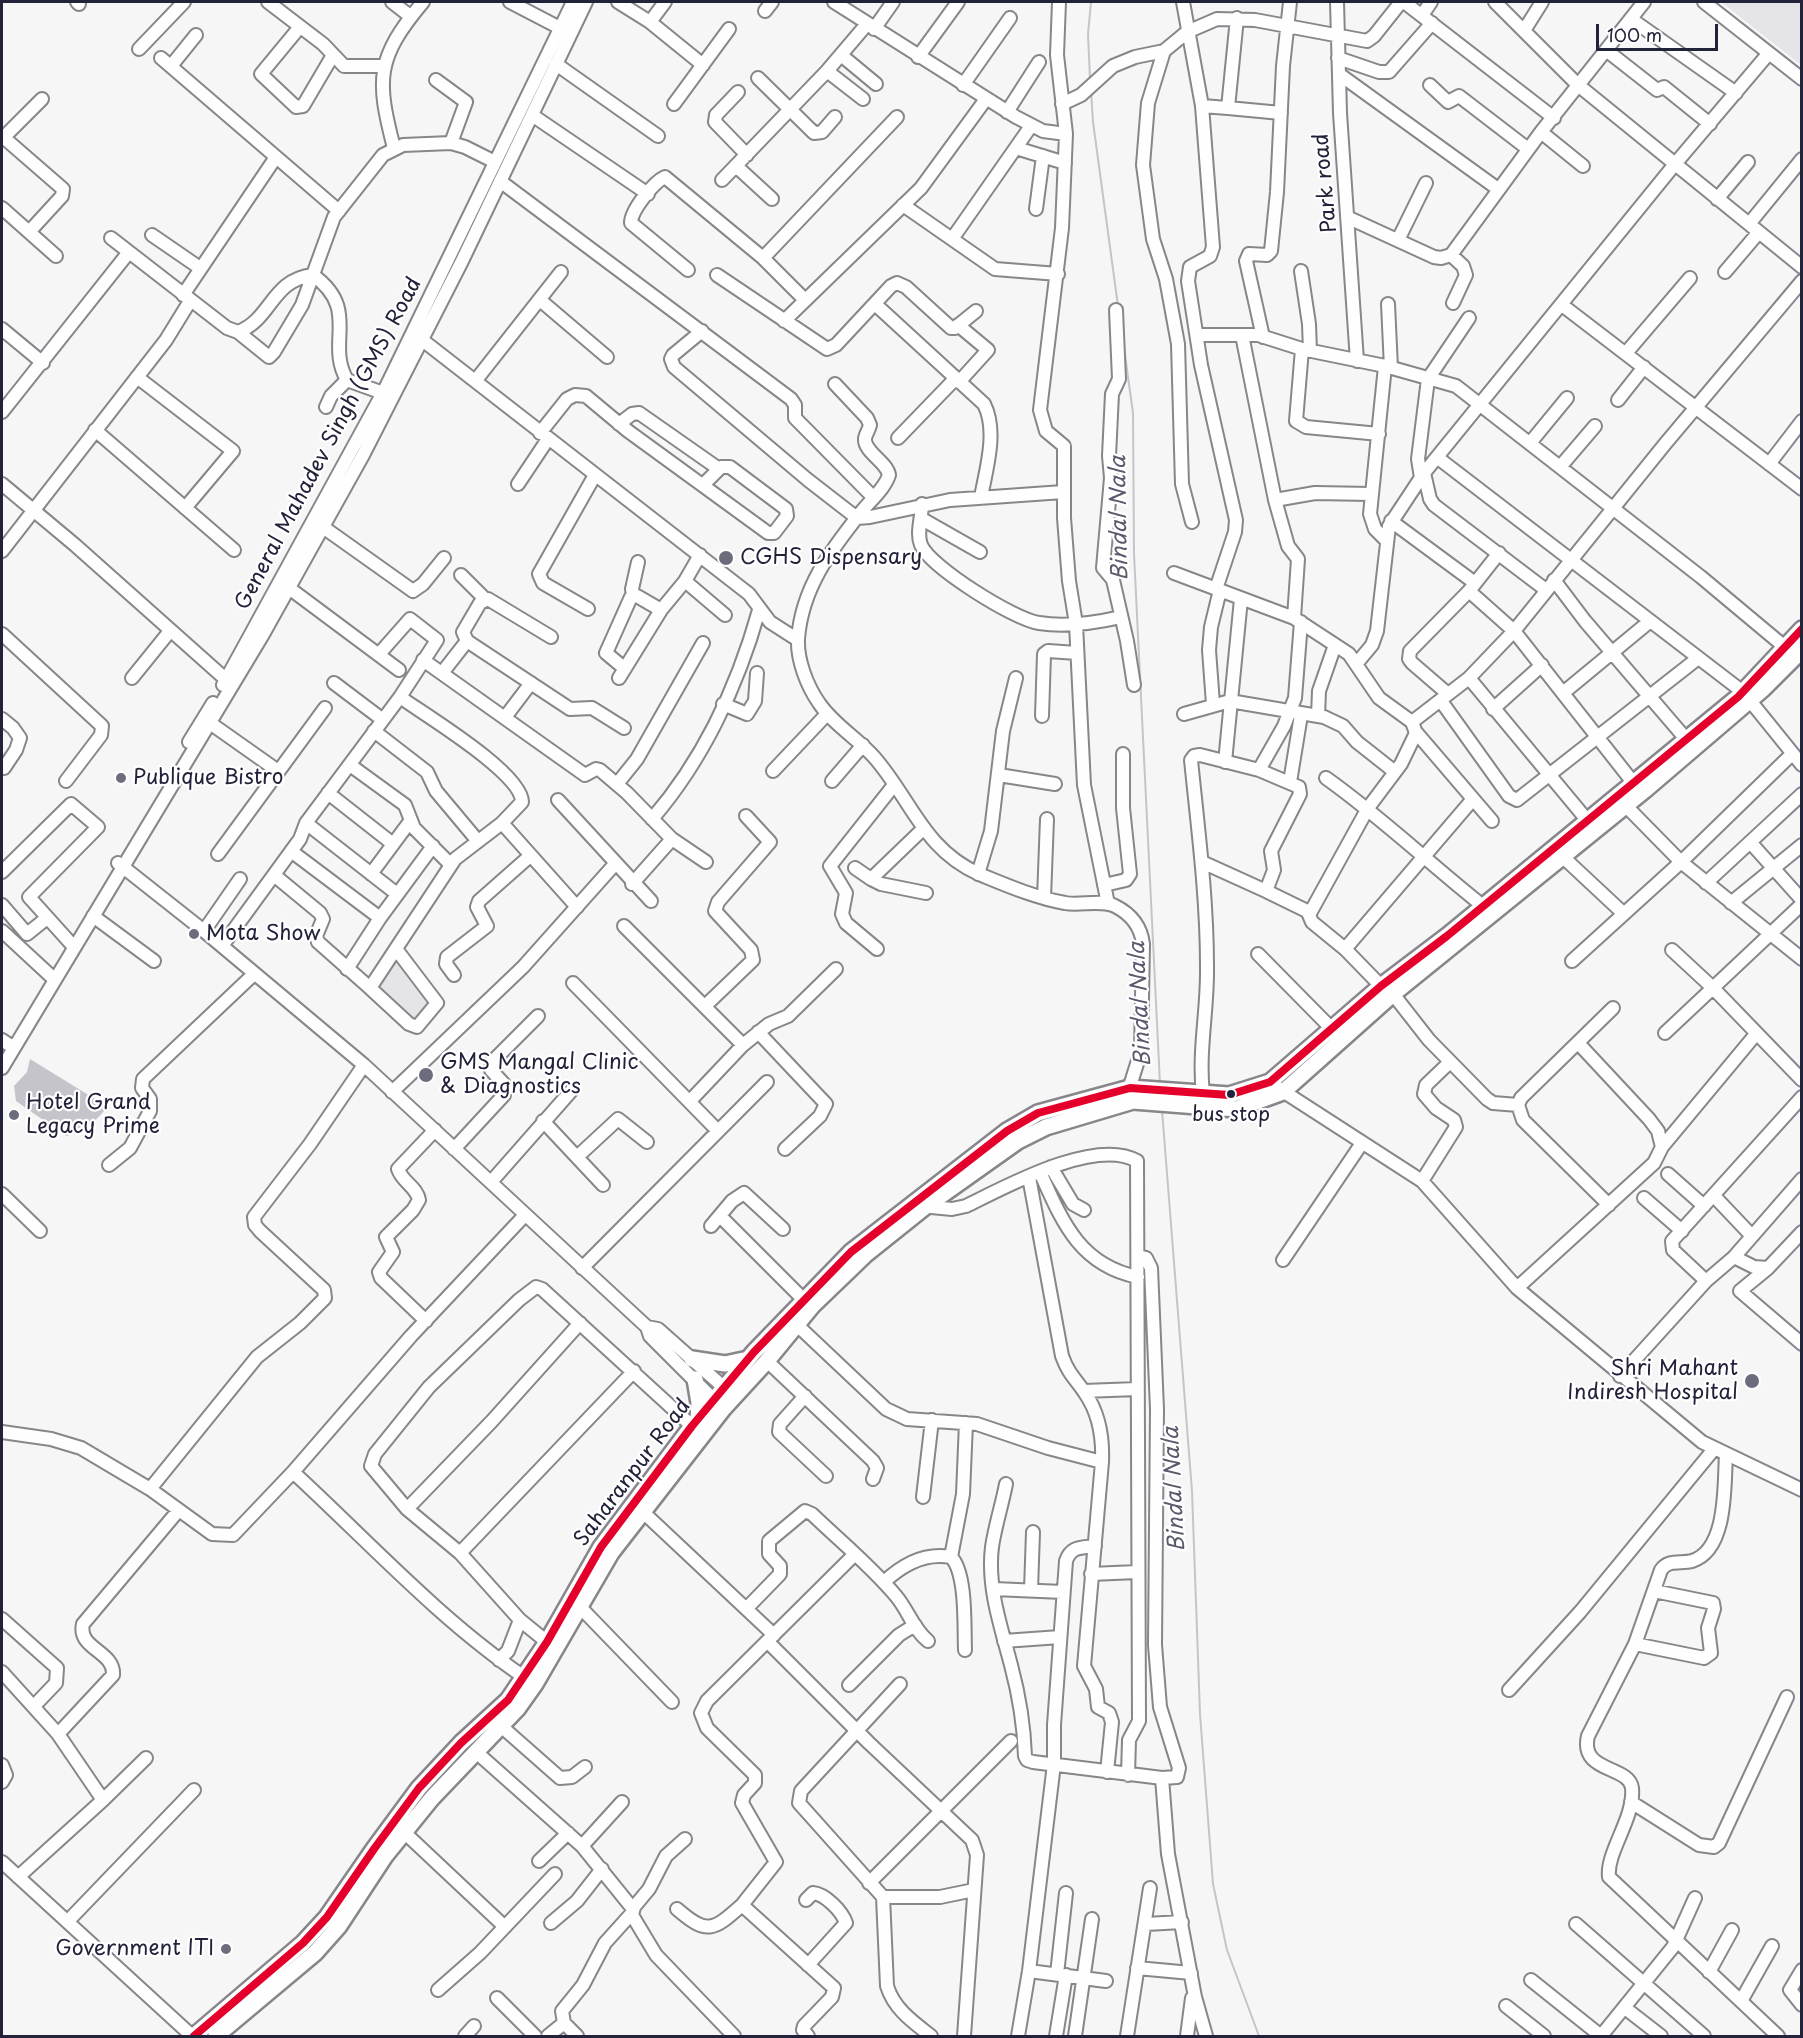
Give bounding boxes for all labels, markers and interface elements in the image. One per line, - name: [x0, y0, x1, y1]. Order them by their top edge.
- scale bar: [1599, 12, 1720, 50]
- text: 100 m: [1607, 21, 1662, 48]
- street label: Park road: [1309, 132, 1343, 234]
- street label: General Mahadev Singh (GMS) Road: [230, 273, 428, 615]
- water label: Bindal Nala: [1106, 455, 1134, 581]
- place label: CGHS Dispensary: [740, 545, 922, 571]
- marker: CGHS Dispensary: [717, 549, 735, 567]
- place label: Publique Bistro: [133, 765, 283, 791]
- marker: Publique Bistro: [114, 771, 128, 785]
- place label: Mota Show: [206, 921, 320, 947]
- marker: Mota Show: [187, 927, 201, 941]
- water label: Bindal Nala: [1125, 941, 1157, 1067]
- place label: GMS Mangal Clinic & Diagnostics: [440, 1050, 638, 1100]
- marker: GMS Mangal Clinic & Diagnostics: [417, 1066, 435, 1084]
- marker: bus stop: [1225, 1088, 1237, 1100]
- place label: Hotel Grand Legacy Prime: [26, 1090, 160, 1140]
- place label: bus stop: [1192, 1103, 1270, 1127]
- marker: Hotel Grand Legacy Prime: [7, 1108, 21, 1122]
- place label: Shri Mahant Indiresh Hospital: [1567, 1356, 1738, 1406]
- marker: Shri Mahant Indiresh Hospital: [1743, 1372, 1761, 1390]
- street label: Saharanpur Road: [569, 1394, 697, 1552]
- water label: Bindal Nala: [1159, 1426, 1191, 1552]
- place label: Government ITI: [55, 1936, 214, 1962]
- marker: Government ITI: [219, 1942, 233, 1956]

